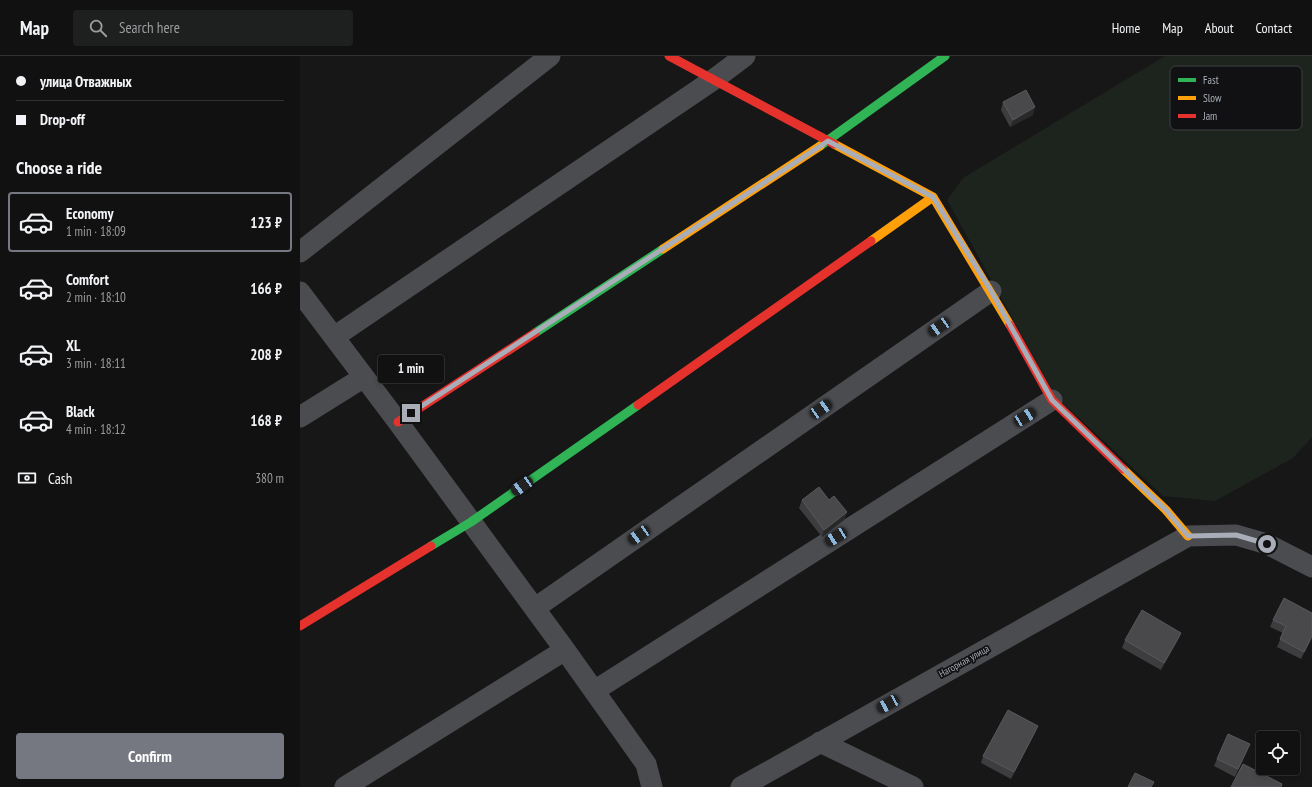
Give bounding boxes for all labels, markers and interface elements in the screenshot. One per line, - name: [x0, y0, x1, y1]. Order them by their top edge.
- search box: [73, 10, 353, 46]
- text: Map: [20, 16, 49, 40]
- icon: search: [87, 17, 109, 39]
- text: Search here: [119, 18, 180, 37]
- text: Home: [1112, 19, 1140, 37]
- text: Map: [1162, 19, 1183, 37]
- text: About: [1205, 19, 1234, 37]
- text: Contact: [1256, 19, 1292, 37]
- legend: [1170, 66, 1302, 130]
- text: улица Отважных: [40, 72, 132, 91]
- text: Fast: [1203, 73, 1219, 87]
- text: Slow: [1203, 91, 1222, 105]
- text: Jam: [1202, 109, 1217, 123]
- text: Drop-off: [40, 110, 85, 129]
- text: Choose a ride: [16, 156, 102, 179]
- icon: car: [18, 204, 54, 240]
- text: Economy: [66, 204, 114, 223]
- text: 123 ₽: [250, 213, 282, 232]
- text: 1 min · 18:09: [66, 223, 126, 240]
- icon: car: [18, 270, 54, 306]
- text: Comfort: [66, 270, 109, 289]
- text: 166 ₽: [250, 279, 282, 298]
- text: 2 min · 18:10: [66, 289, 126, 306]
- car: [926, 315, 952, 339]
- icon: car: [18, 336, 54, 372]
- text: XL: [66, 336, 80, 355]
- text: 208 ₽: [250, 345, 282, 364]
- text: 3 min · 18:11: [66, 355, 126, 372]
- callout: 1 min: [378, 355, 444, 383]
- text: 1 min: [398, 360, 424, 377]
- car: [808, 397, 834, 421]
- icon: car: [18, 402, 54, 438]
- text: Black: [66, 402, 95, 421]
- route end: [402, 404, 420, 422]
- car: [1012, 406, 1038, 428]
- text: 168 ₽: [250, 411, 282, 430]
- text: 4 min · 18:12: [66, 421, 126, 438]
- icon: cash: [16, 467, 38, 489]
- text: Cash: [48, 469, 72, 488]
- text: 380 m: [255, 470, 284, 487]
- car: [509, 474, 535, 498]
- car: [626, 523, 652, 547]
- car: [823, 526, 849, 548]
- route start: [1258, 535, 1276, 553]
- street label: Нагорная улица: [937, 642, 991, 680]
- car: [875, 693, 901, 715]
- map controls: [1256, 731, 1300, 775]
- button: locate: [1256, 731, 1300, 775]
- button: Confirm: [16, 733, 284, 779]

